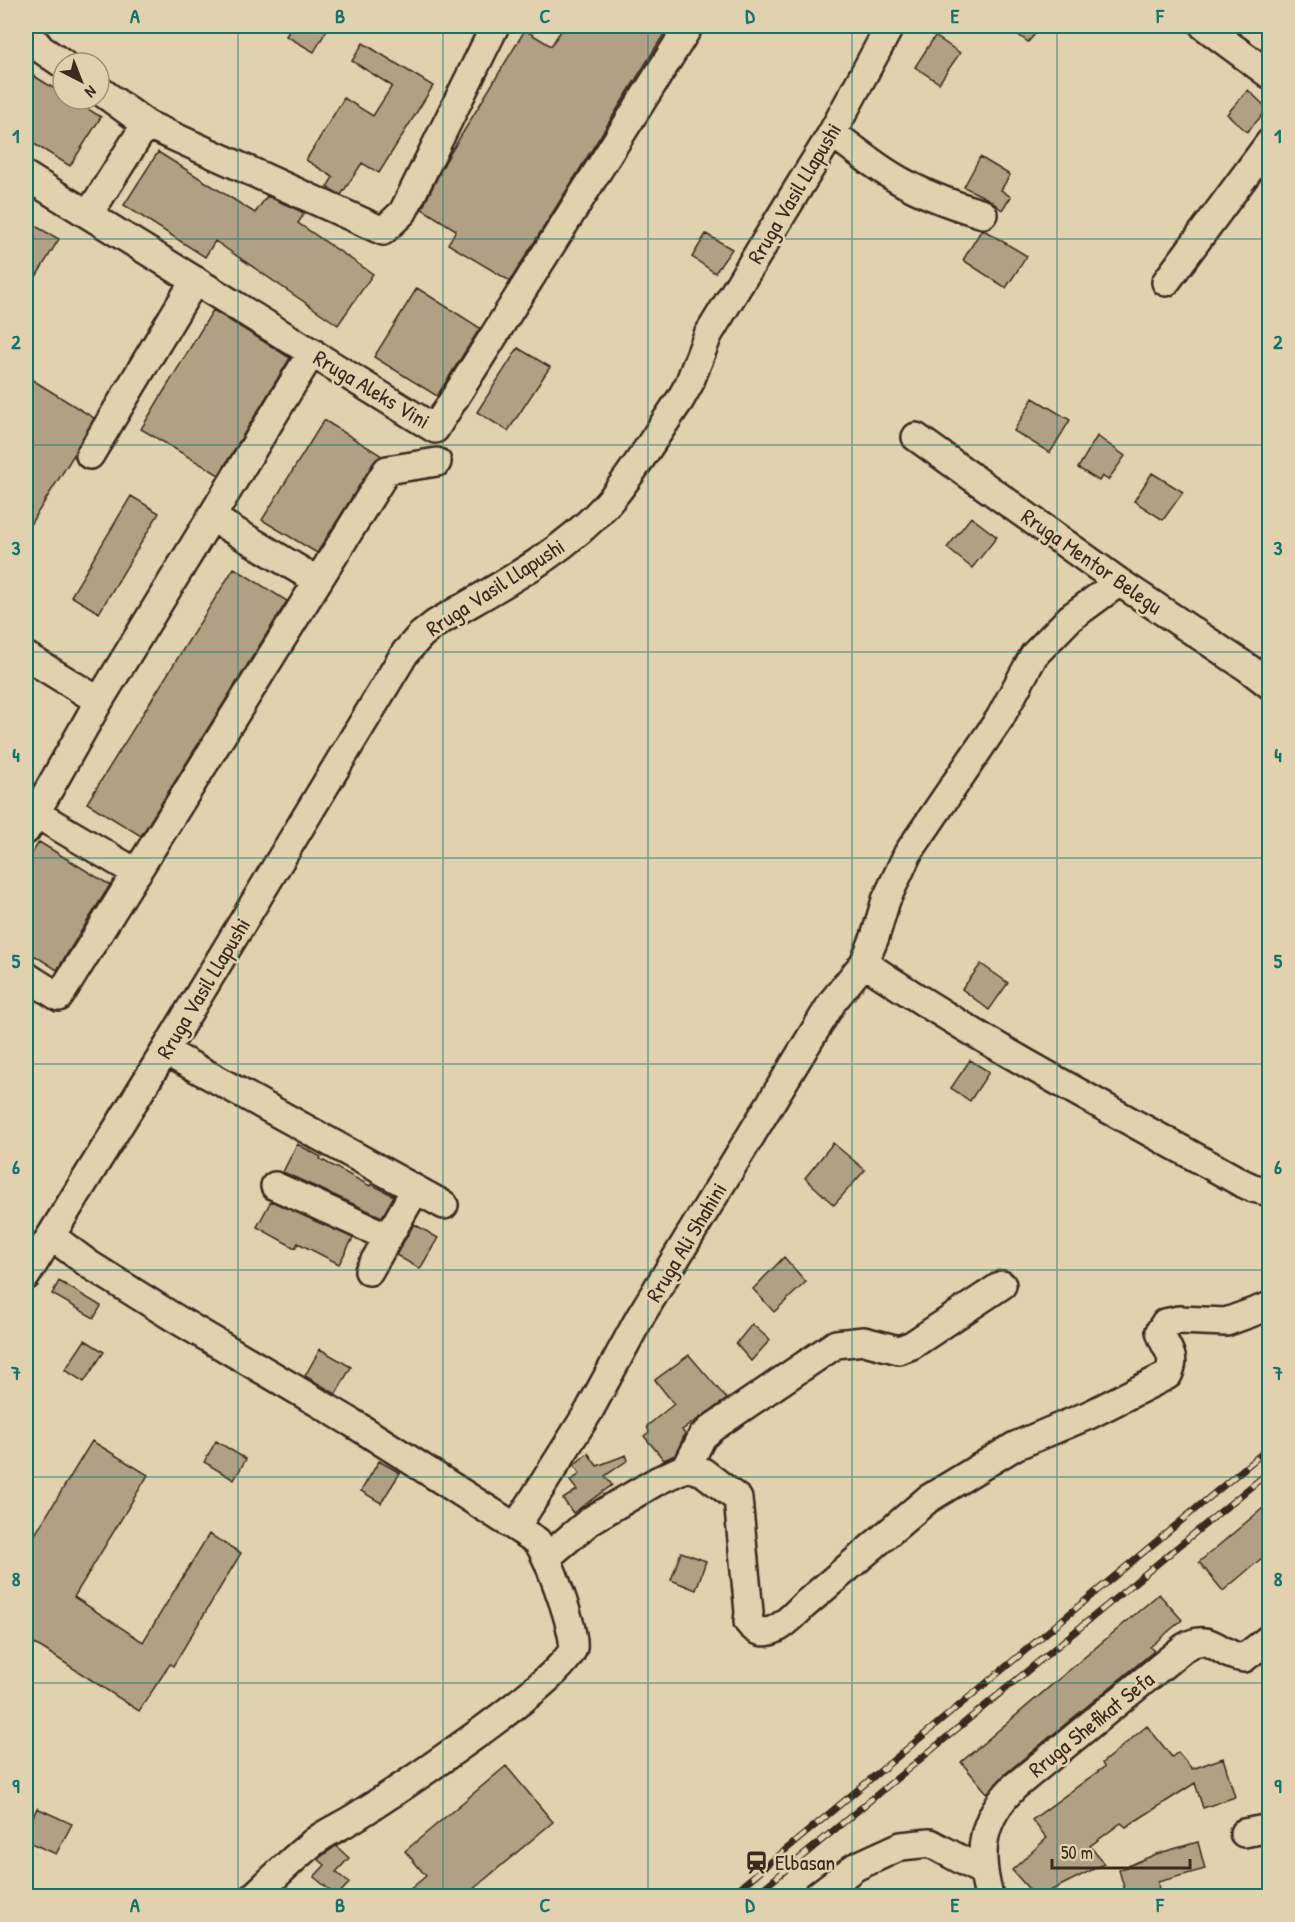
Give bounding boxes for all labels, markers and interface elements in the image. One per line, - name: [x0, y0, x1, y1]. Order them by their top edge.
- text: A: [130, 2, 140, 29]
- text: B: [335, 2, 345, 29]
- text: C: [540, 2, 551, 29]
- text: D: [745, 2, 755, 29]
- text: E: [951, 2, 960, 29]
- text: F: [1155, 2, 1165, 29]
- north arrow: [51, 51, 111, 111]
- text: N: [80, 81, 102, 103]
- street label: Rruga Vasil Llapushi: [740, 117, 848, 269]
- text: 1: [12, 122, 20, 149]
- text: 1: [1274, 122, 1282, 149]
- text: 2: [11, 328, 21, 355]
- text: 2: [1273, 328, 1283, 355]
- street label: Rruga Aleks Vini: [308, 342, 436, 436]
- street label: Rruga Mentor Belegu: [1016, 501, 1169, 621]
- street label: Rruga Vasil Llapushi: [420, 531, 570, 643]
- text: 3: [12, 534, 21, 561]
- text: 3: [1274, 534, 1283, 561]
- text: 4: [12, 741, 20, 768]
- text: 4: [1274, 741, 1282, 768]
- street label: Rruga Vasil Llapushi: [149, 912, 257, 1064]
- text: 5: [12, 947, 21, 974]
- text: 5: [1274, 947, 1283, 974]
- text: 6: [12, 1153, 20, 1180]
- text: 6: [1274, 1153, 1282, 1180]
- street label: Rruga Ali Shahini: [639, 1177, 733, 1307]
- text: 7: [10, 1359, 21, 1386]
- text: 7: [1272, 1359, 1283, 1386]
- text: 8: [12, 1565, 21, 1592]
- text: 8: [1274, 1565, 1283, 1592]
- street label: Rruga Shefikat Sefa: [1022, 1664, 1160, 1784]
- text: 9: [12, 1772, 20, 1799]
- text: 9: [1274, 1772, 1282, 1799]
- scale bar: [1052, 1832, 1190, 1870]
- text: 50 m: [1061, 1840, 1093, 1865]
- place label: Elbasan: [775, 1847, 835, 1877]
- station icon: Elbasan: [744, 1849, 770, 1875]
- text: A: [130, 1891, 140, 1918]
- text: B: [335, 1891, 345, 1918]
- text: C: [540, 1891, 551, 1918]
- text: D: [745, 1891, 755, 1918]
- text: E: [951, 1891, 960, 1918]
- text: F: [1155, 1891, 1165, 1918]

